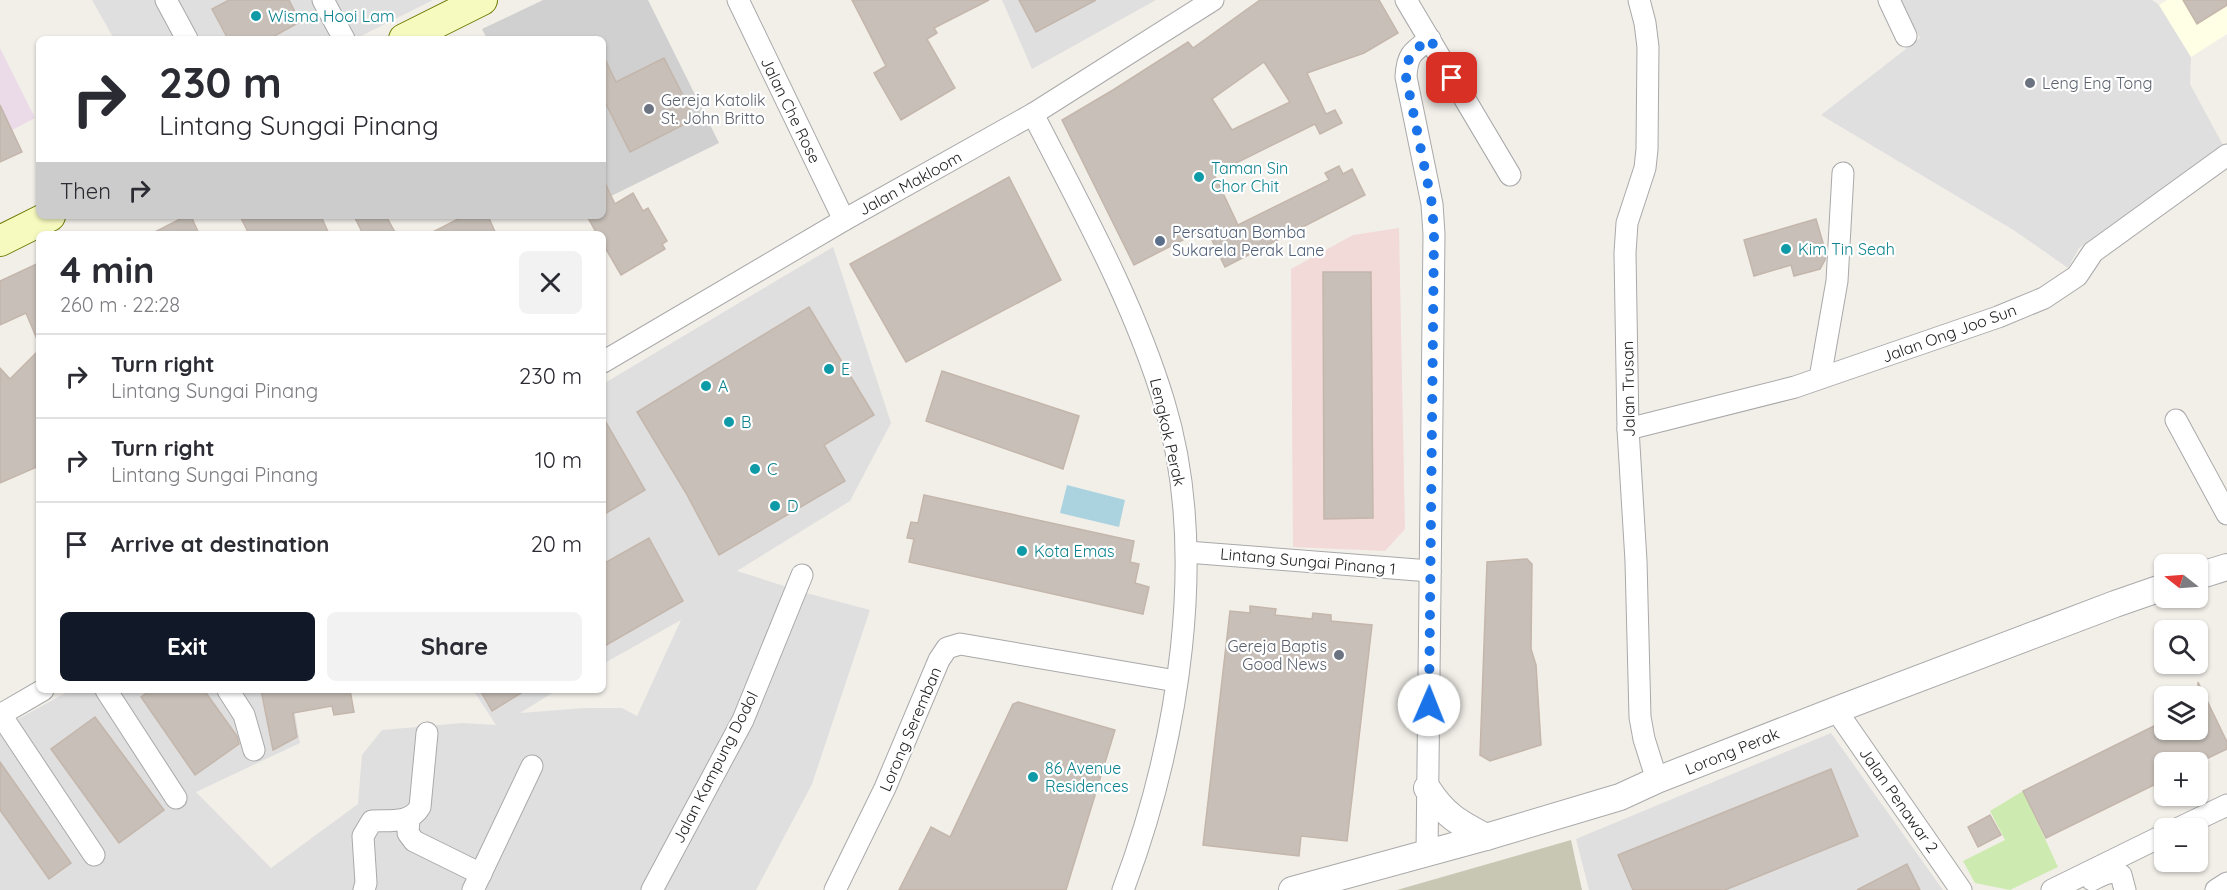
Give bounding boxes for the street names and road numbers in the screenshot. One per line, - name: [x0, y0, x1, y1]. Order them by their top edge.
- street label: Jalan Che Rose: [757, 54, 825, 166]
- street label: Jalan Makloom: [855, 146, 965, 220]
- street label: Jalan Ong Joo Sun: [1879, 299, 2019, 367]
- street label: Jalan Trusan: [1617, 341, 1639, 437]
- street label: Lengkok Perak: [1146, 376, 1190, 488]
- street label: Lintang Sungai Pinang 1: [1219, 543, 1397, 579]
- street label: Lorong Seremban: [875, 664, 945, 794]
- street label: Jalan Kampung Dodol: [668, 688, 762, 846]
- street label: Lorong Perak: [1682, 723, 1782, 779]
- street label: Jalan Penawar 2: [1855, 743, 1943, 857]

